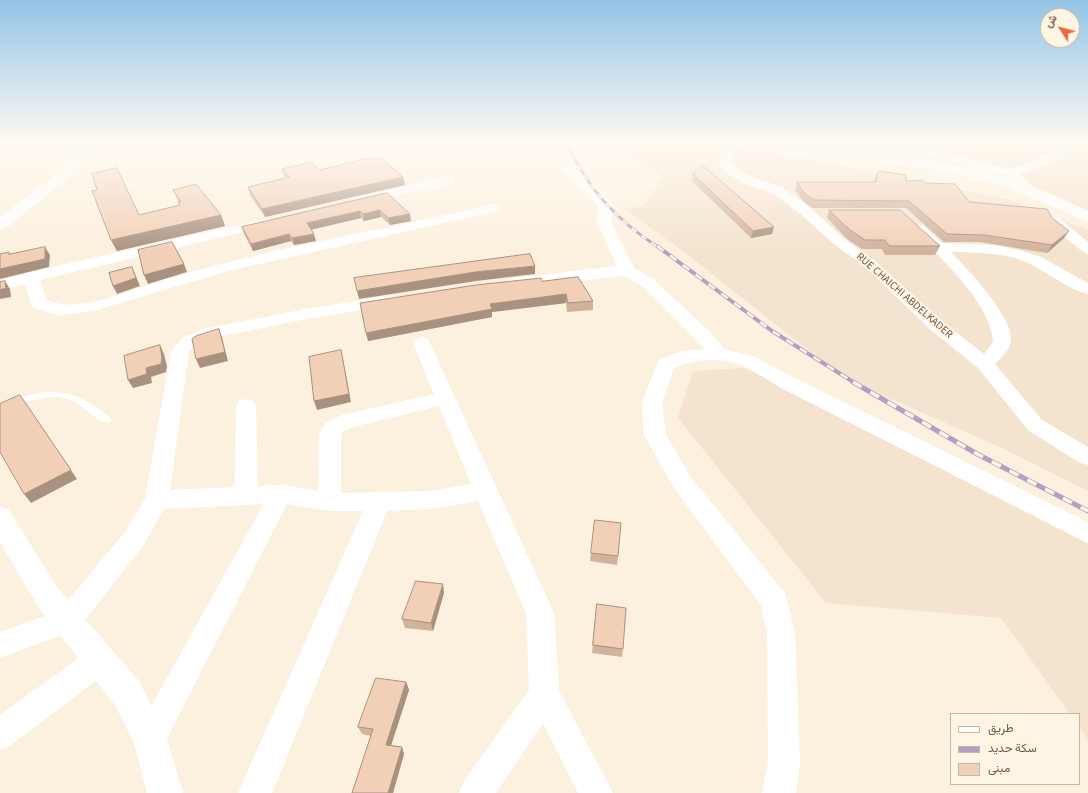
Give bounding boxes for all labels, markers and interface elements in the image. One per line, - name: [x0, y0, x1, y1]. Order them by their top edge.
- north arrow: [1040, 8, 1080, 48]
- text: ش: [1041, 11, 1061, 31]
- street label: RUE CHAICHI ABDELKADER: [853, 250, 955, 342]
- legend: [950, 713, 1080, 785]
- text: طريق: [988, 720, 1013, 737]
- text: سكة حديد: [988, 740, 1037, 757]
- text: مبنى: [988, 760, 1010, 777]

